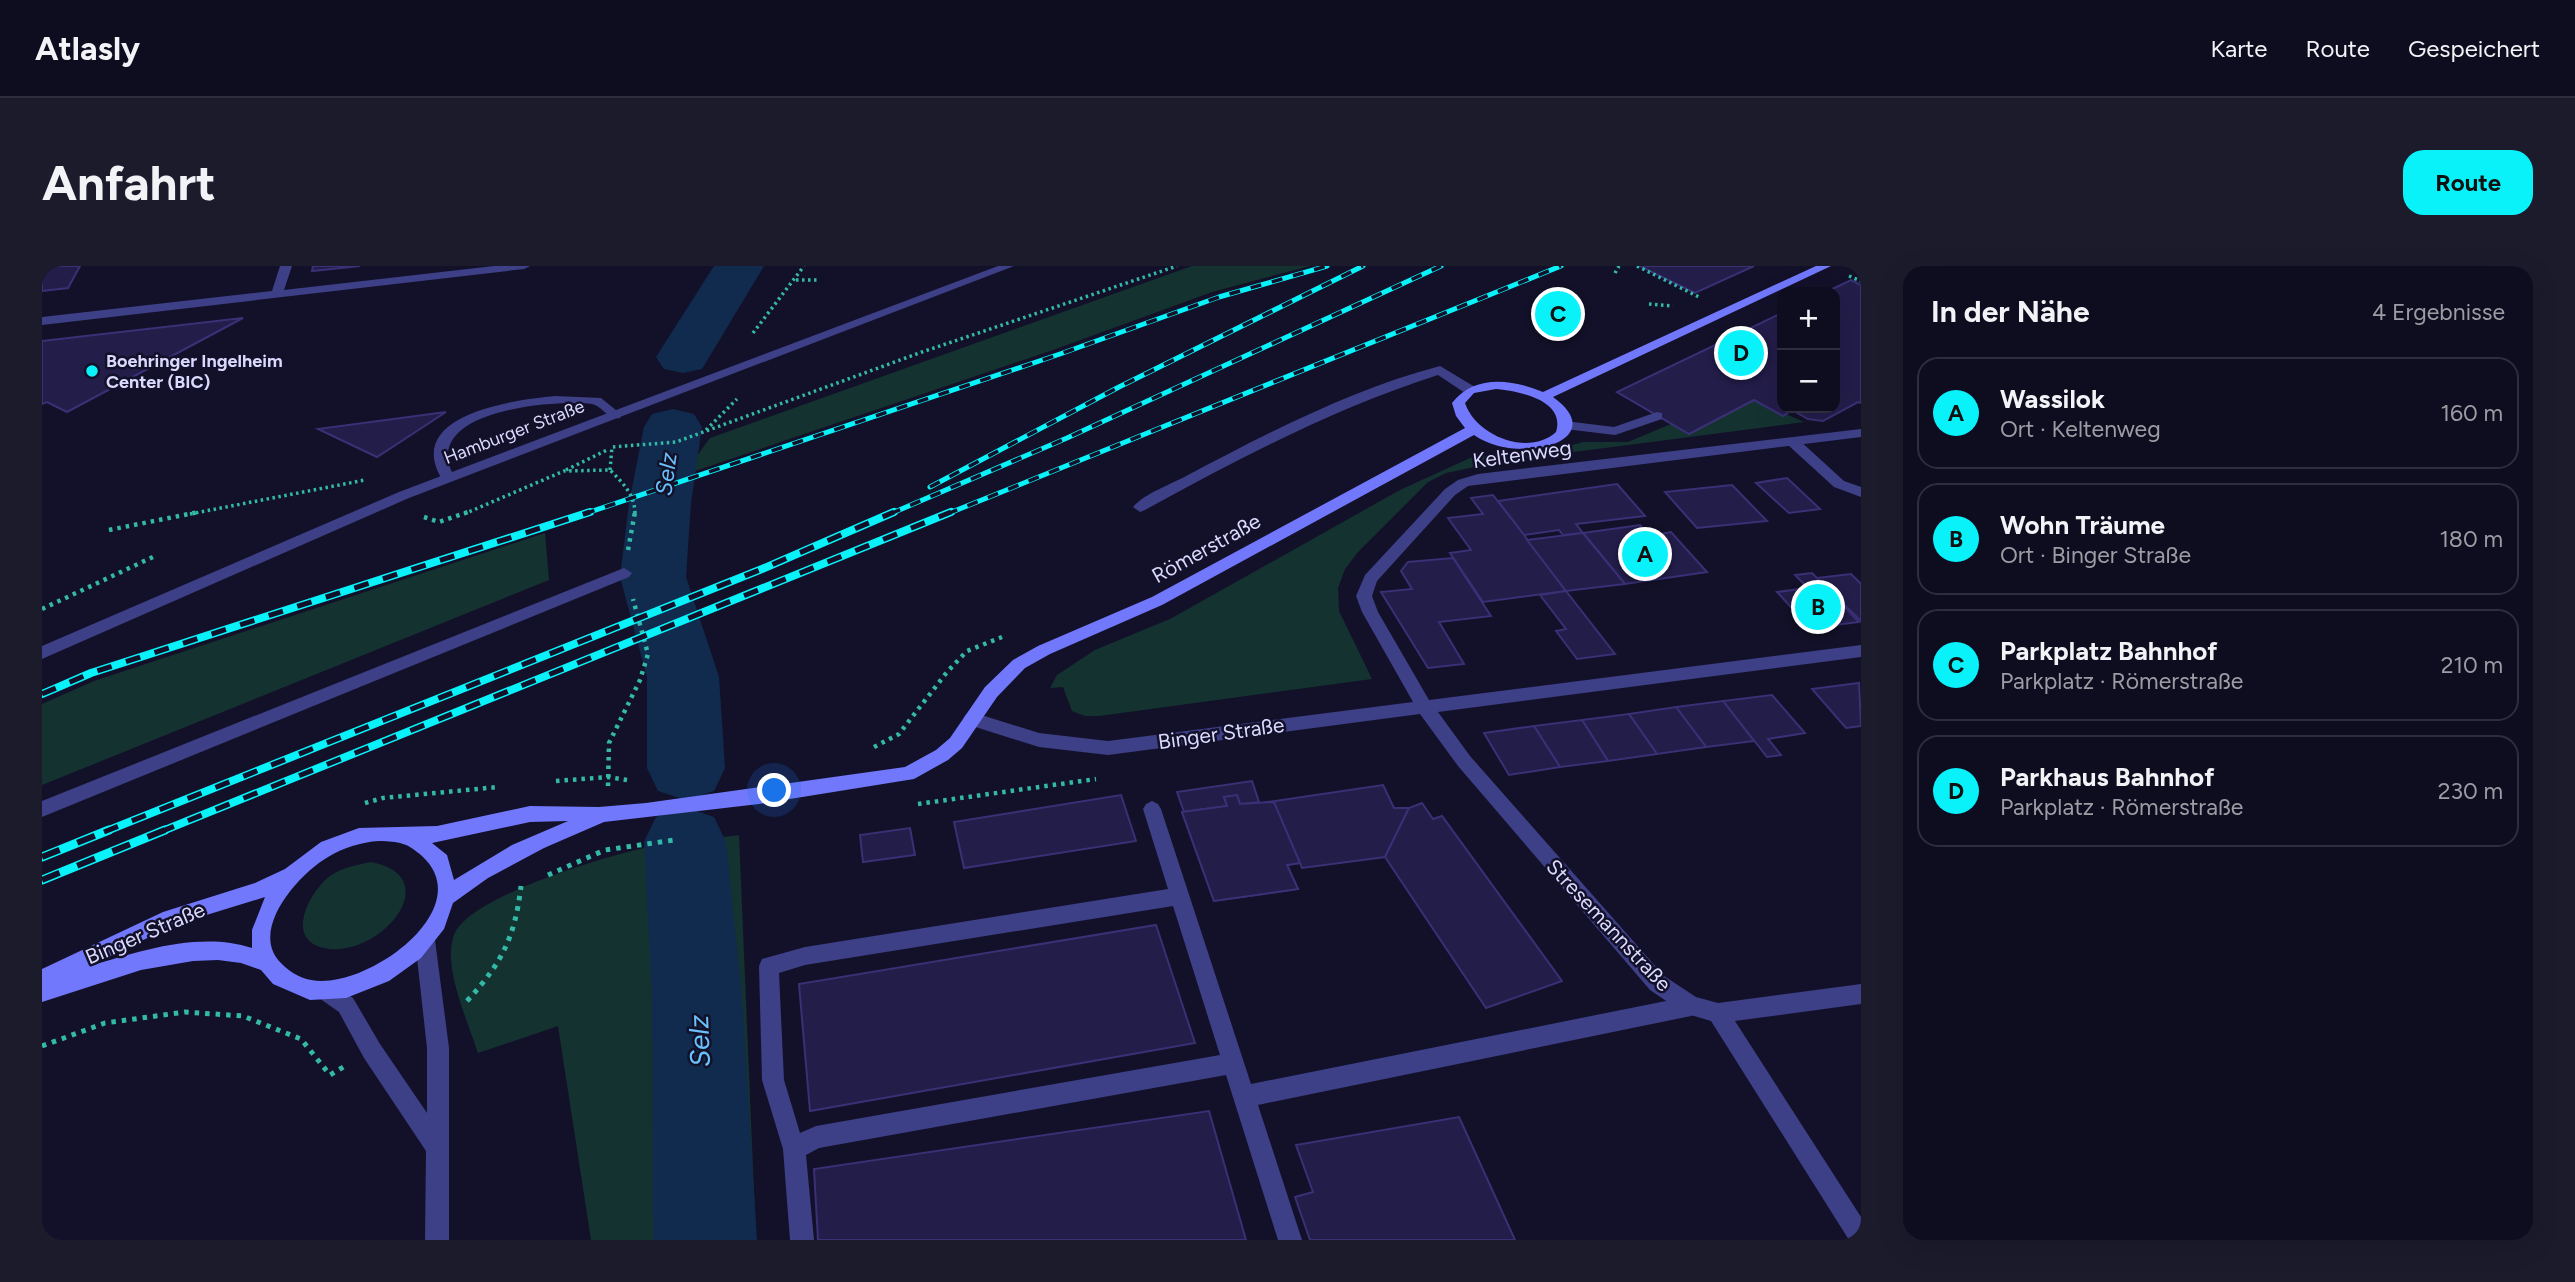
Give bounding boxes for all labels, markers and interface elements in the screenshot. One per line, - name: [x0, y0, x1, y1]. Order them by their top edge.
- text: Atlasly: [35, 29, 140, 68]
- text: Karte: [2211, 34, 2267, 63]
- text: Route: [2305, 34, 2370, 63]
- text: Gespeichert: [2408, 34, 2540, 63]
- button: Route: [2403, 150, 2533, 215]
- text: Anfahrt: [42, 153, 216, 212]
- map controls: [1777, 287, 1840, 413]
- button: +: [1777, 287, 1840, 350]
- pin: C: [1535, 288, 1581, 340]
- text: In der Nähe: [1931, 293, 2090, 330]
- text: 4 Ergebnisse: [2372, 298, 2505, 326]
- pin: D: [1718, 327, 1764, 379]
- place label: Boehringer Ingelheim Center (BIC): [106, 350, 283, 393]
- button: −: [1777, 350, 1840, 413]
- marker: Boehringer Ingelheim Center (BIC): [84, 363, 100, 379]
- text: Wassilok: [2000, 383, 2105, 415]
- street label: Hamburger Straße: [441, 395, 588, 469]
- text: A: [1948, 399, 1964, 427]
- text: 160 m: [2440, 399, 2503, 427]
- text: Ort · Keltenweg: [2000, 415, 2161, 443]
- street label: Keltenweg: [1471, 435, 1573, 473]
- water label: Selz: [649, 450, 683, 497]
- street label: Römerstraße: [1147, 508, 1265, 588]
- text: Wohn Träume: [2000, 509, 2165, 541]
- text: B: [1949, 525, 1963, 553]
- text: 180 m: [2439, 525, 2503, 553]
- pin: A: [1622, 528, 1668, 580]
- text: Ort · Binger Straße: [2000, 541, 2191, 569]
- pin: B: [1795, 581, 1841, 633]
- text: Parkplatz Bahnhof: [2000, 635, 2218, 667]
- text: C: [1948, 651, 1964, 679]
- text: 210 m: [2441, 651, 2503, 679]
- text: Parkplatz · Römerstraße: [2000, 667, 2243, 695]
- street label: Binger Straße: [1156, 712, 1286, 754]
- text: Parkhaus Bahnhof: [2000, 761, 2214, 793]
- your location: [757, 773, 791, 807]
- text: D: [1948, 777, 1964, 805]
- text: 230 m: [2438, 777, 2503, 805]
- text: Parkplatz · Römerstraße: [2000, 793, 2243, 821]
- street label: Stresemannstraße: [1541, 854, 1677, 996]
- street label: Binger Straße: [81, 897, 209, 969]
- water label: Selz: [681, 1014, 717, 1068]

